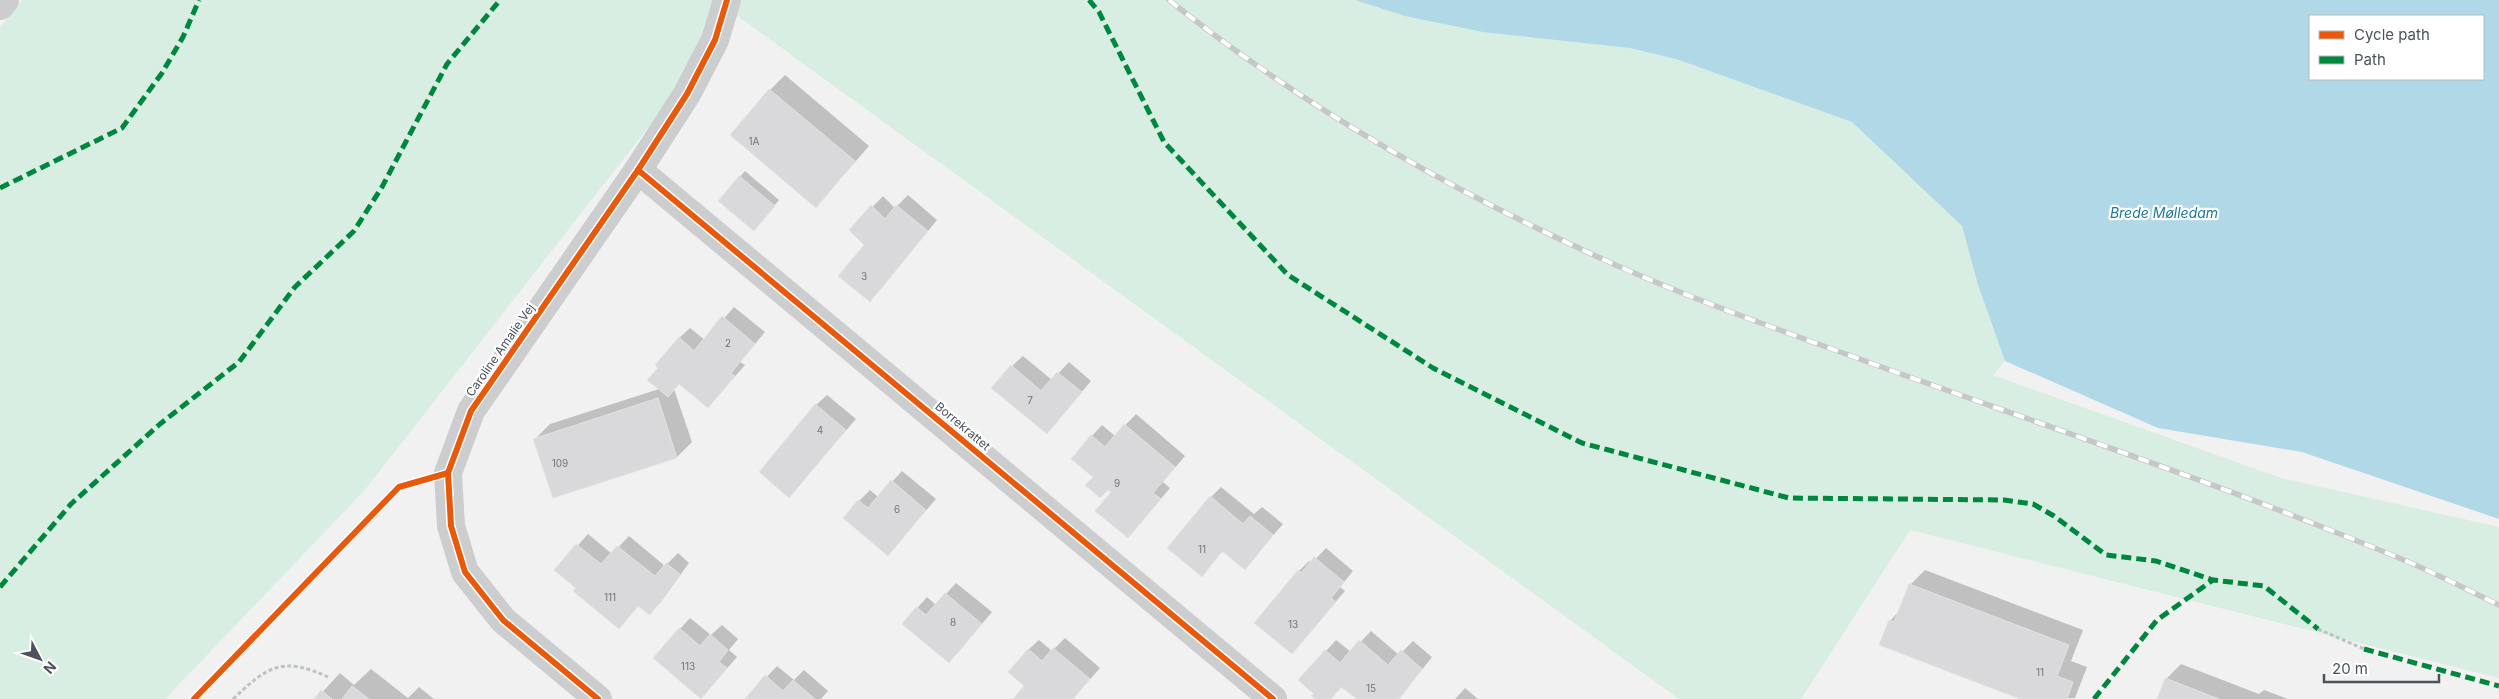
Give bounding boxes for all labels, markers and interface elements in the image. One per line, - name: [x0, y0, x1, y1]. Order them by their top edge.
- legend: [2309, 15, 2484, 80]
- text: Cycle path: [2354, 25, 2430, 44]
- text: Path: [2354, 50, 2386, 69]
- house number: 1A: [749, 135, 760, 147]
- water label: Brede Mølledam: [2110, 204, 2218, 221]
- house number: 3: [861, 270, 867, 282]
- street label: Caroline Amalie Vej: [462, 301, 538, 399]
- house number: 2: [725, 337, 731, 349]
- house number: 7: [1027, 394, 1033, 406]
- street label: Borrekrattet: [932, 399, 994, 453]
- house number: 4: [817, 424, 823, 436]
- house number: 109: [552, 457, 568, 469]
- house number: 9: [1114, 477, 1120, 489]
- house number: 6: [894, 503, 900, 515]
- house number: 11: [1198, 543, 1206, 555]
- house number: 111: [604, 591, 616, 603]
- house number: 8: [950, 616, 956, 628]
- house number: 13: [1288, 618, 1298, 630]
- north arrow: [15, 634, 65, 684]
- scale bar: [2324, 652, 2439, 684]
- text: N: [40, 658, 60, 677]
- text: 20 m: [2332, 659, 2368, 678]
- house number: 113: [681, 660, 695, 672]
- house number: 11: [2036, 666, 2044, 678]
- house number: 15: [1366, 682, 1376, 694]

